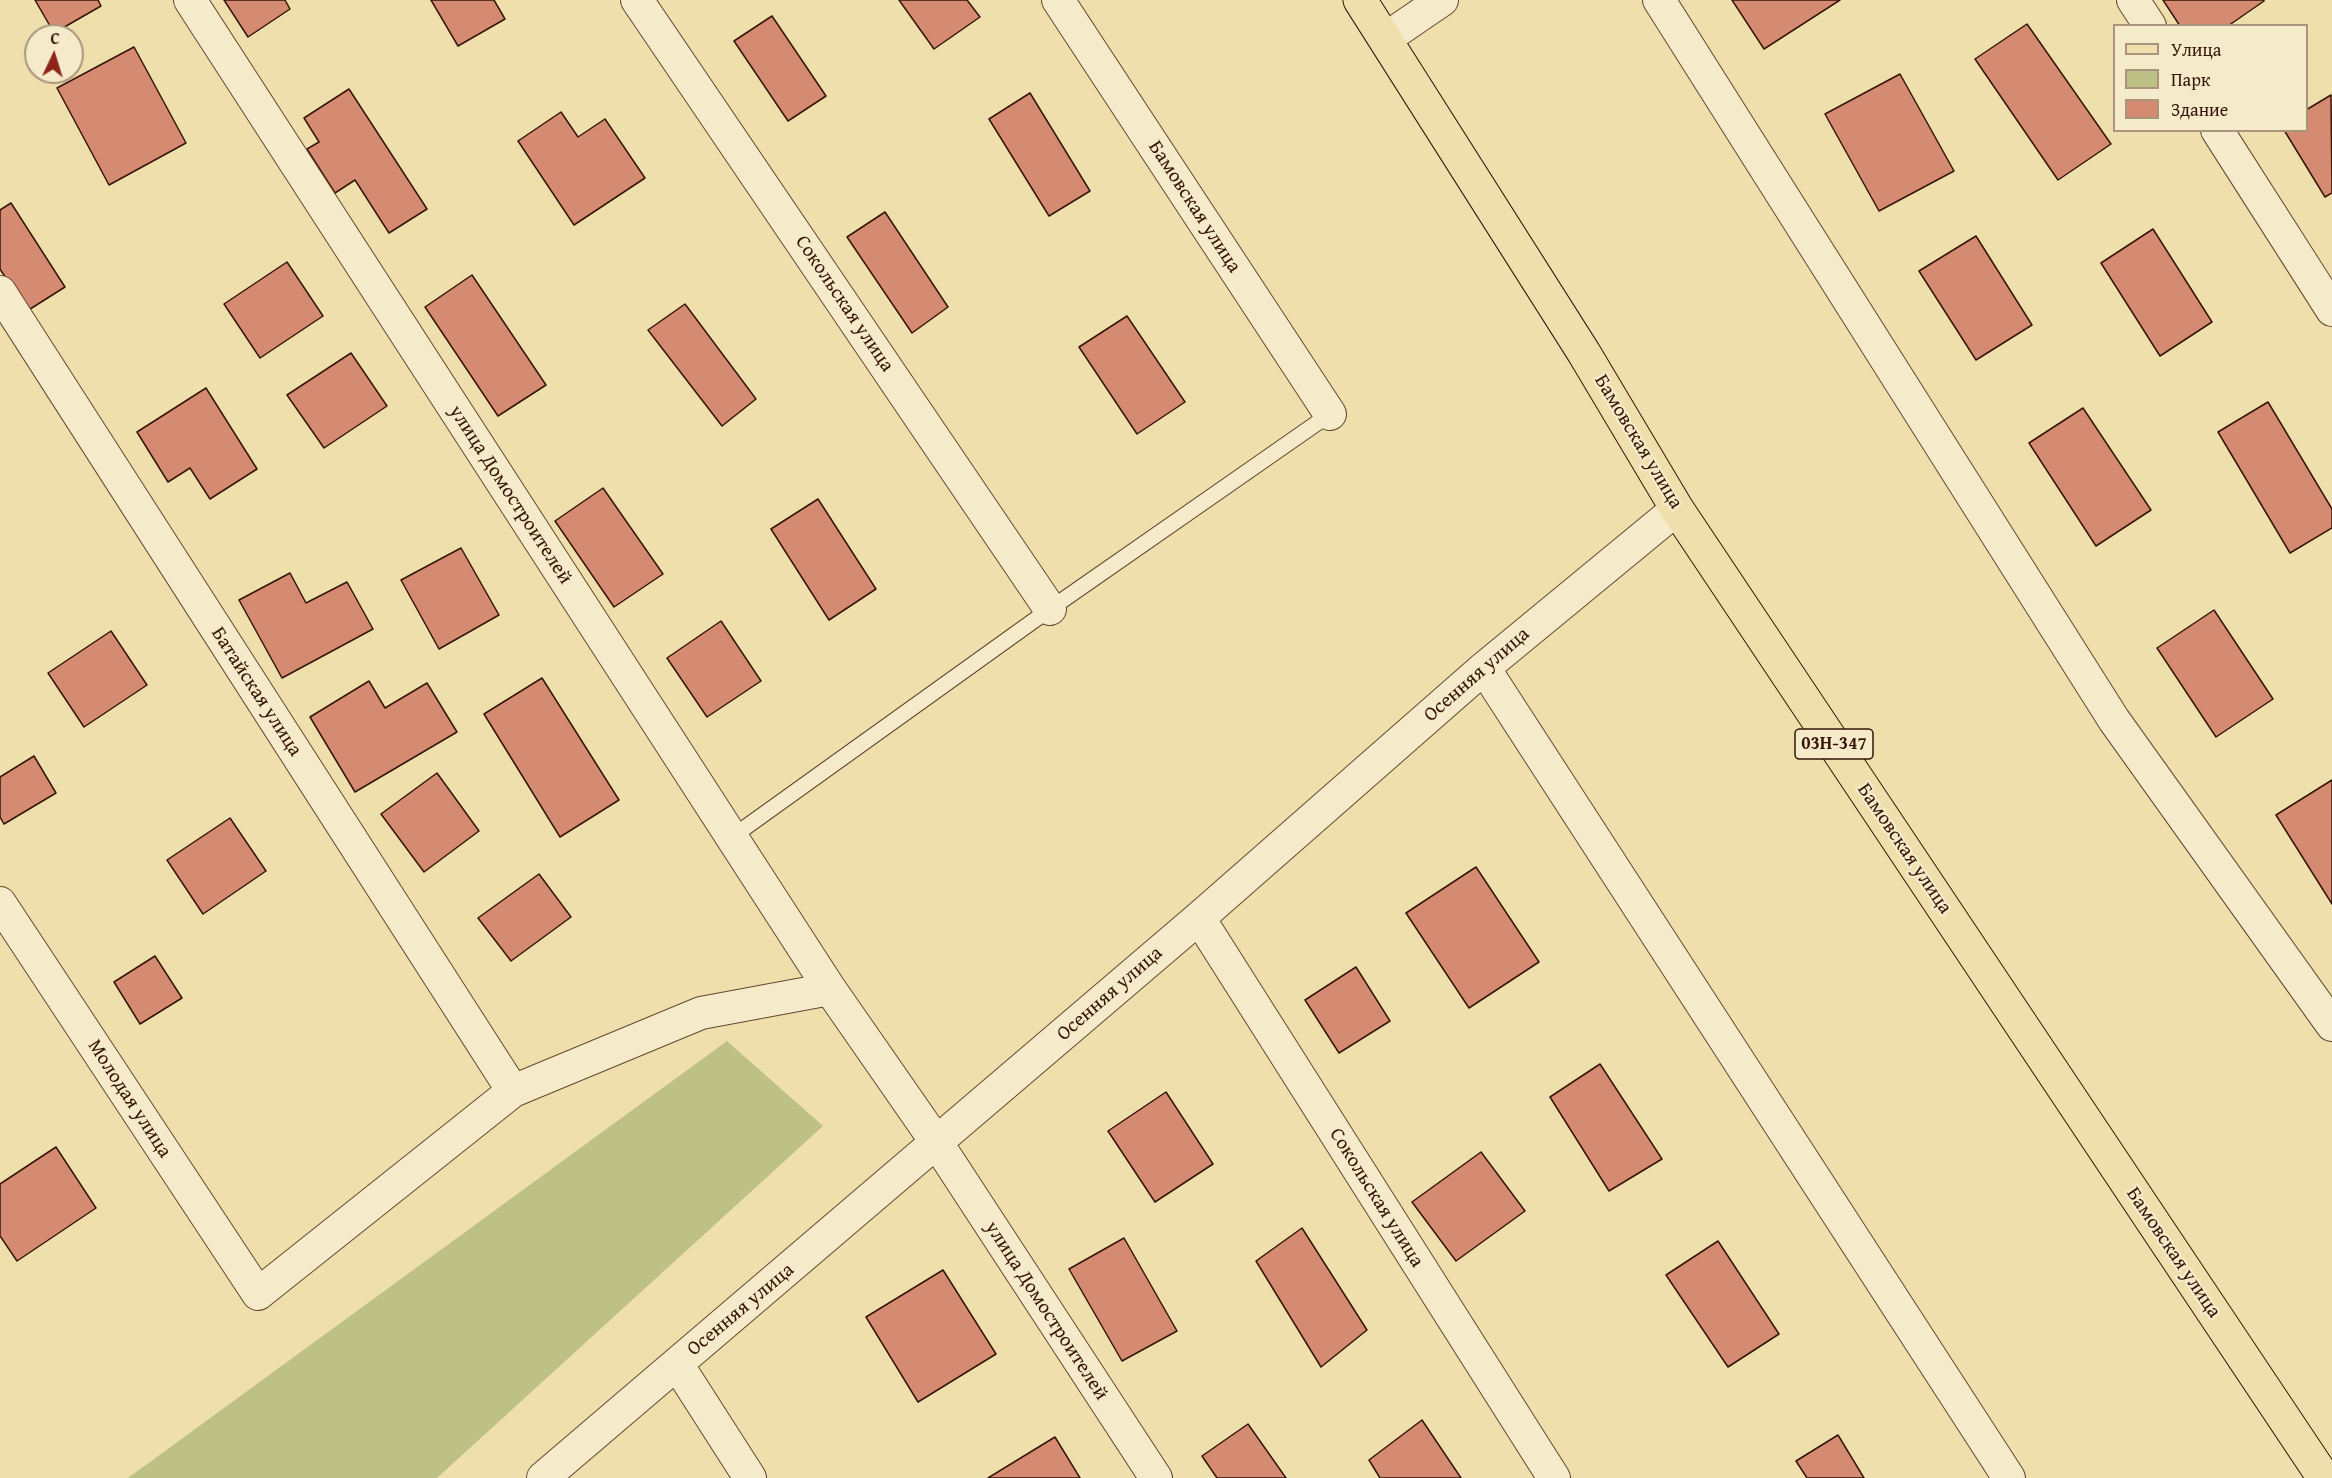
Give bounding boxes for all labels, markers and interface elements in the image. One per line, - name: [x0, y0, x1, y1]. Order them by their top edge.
- north arrow: [24, 24, 84, 84]
- legend: [2113, 24, 2308, 132]
- text: С: [50, 26, 60, 50]
- text: Улица: [2171, 36, 2221, 63]
- text: Парк: [2171, 66, 2210, 93]
- text: Здание: [2171, 96, 2228, 123]
- street label: Бамовская улица: [1142, 137, 1246, 277]
- street label: Сокольская улица: [789, 231, 899, 377]
- street label: Бамовская улица: [1588, 370, 1688, 514]
- street label: улица Домостроителей: [443, 401, 577, 589]
- street label: Батайская улица: [205, 623, 307, 761]
- street label: Осенняя улица: [1419, 623, 1535, 727]
- road number: 03Н-347: [1795, 729, 1873, 759]
- street label: Бамовская улица: [1851, 779, 1957, 919]
- street label: Осенняя улица: [1052, 942, 1168, 1046]
- street label: Молодая улица: [82, 1035, 176, 1163]
- street label: Сокольская улица: [1324, 1124, 1428, 1272]
- street label: Бамовская улица: [2120, 1183, 2226, 1323]
- street label: улица Домостроителей: [979, 1217, 1113, 1405]
- street label: Осенняя улица: [683, 1258, 799, 1362]

